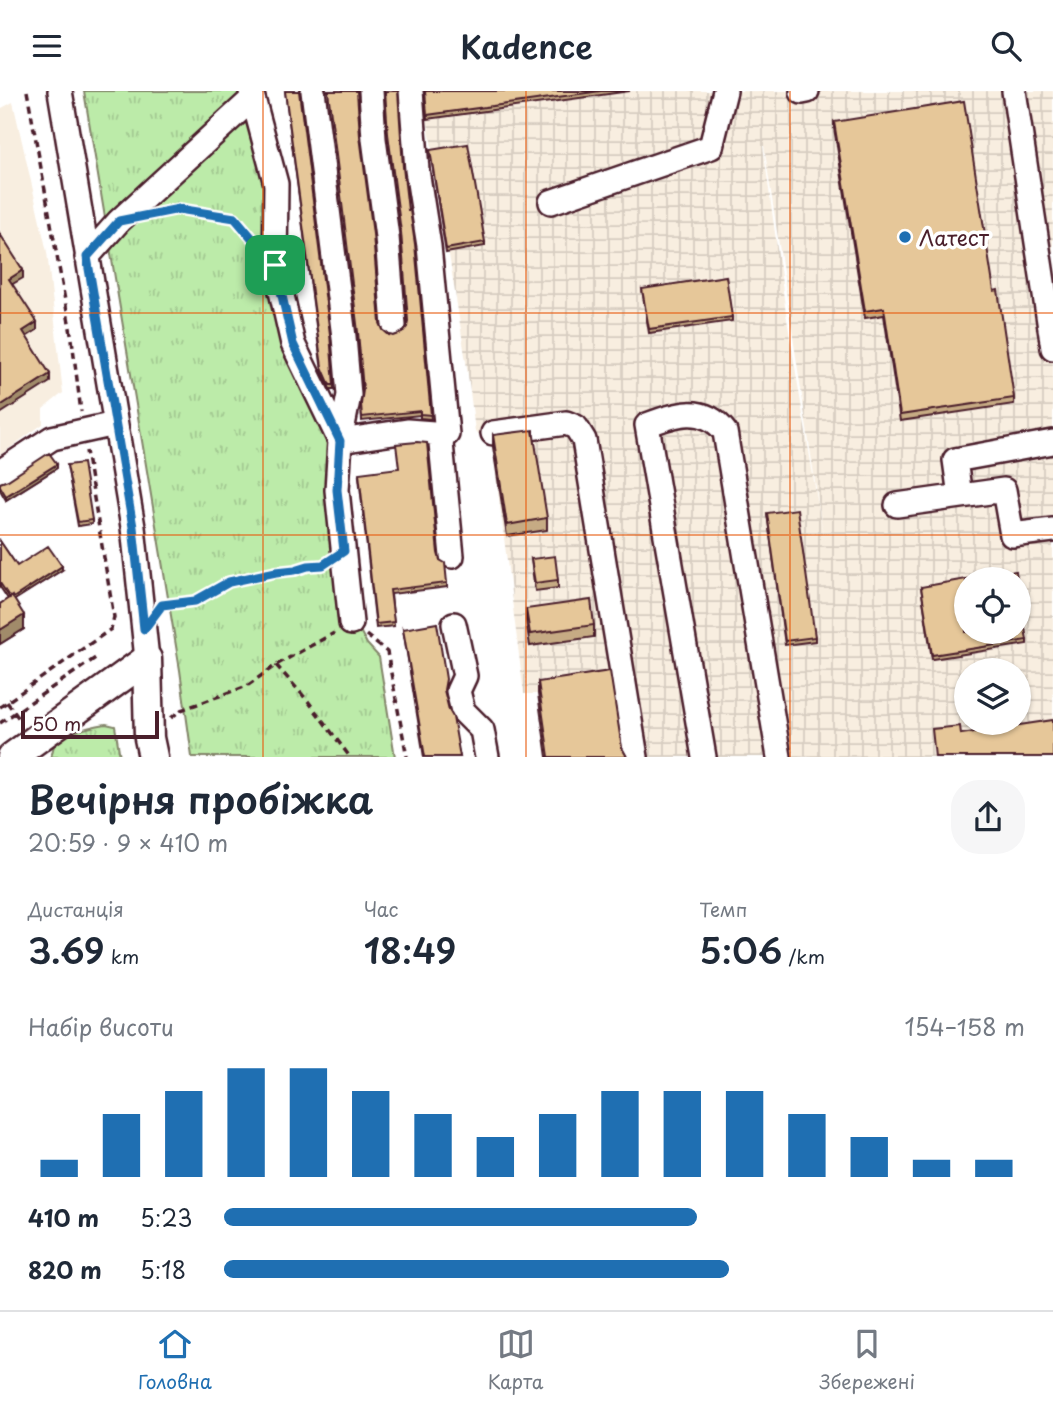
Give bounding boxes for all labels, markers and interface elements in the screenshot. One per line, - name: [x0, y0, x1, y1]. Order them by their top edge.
- text: Kadence: [460, 22, 593, 70]
- icon: menu: [28, 27, 66, 65]
- icon: search: [987, 27, 1025, 65]
- place label: Латест: [919, 221, 990, 253]
- marker: Латест: [897, 229, 913, 245]
- pin: [245, 235, 305, 295]
- icon: arrive: [256, 246, 294, 284]
- map controls: [954, 567, 1031, 735]
- button: locate: [954, 567, 1031, 644]
- button: layers: [954, 658, 1031, 735]
- scale bar: [21, 708, 159, 740]
- text: 50 m: [32, 709, 81, 737]
- text: Вечірня пробіжка: [28, 770, 373, 827]
- button: share: [951, 780, 1025, 854]
- text: 20:59 · 9 × 410 m: [28, 825, 228, 860]
- text: Дистанція: [28, 895, 124, 923]
- text: Час: [364, 895, 399, 923]
- text: Темп: [699, 895, 747, 923]
- text: 3.69: [28, 923, 104, 976]
- text: 18:49: [364, 923, 456, 976]
- text: 5:06: [699, 923, 782, 976]
- text: km: [104, 942, 139, 970]
- text: /km: [782, 942, 825, 970]
- text: Набір висоти: [28, 1009, 174, 1044]
- text: 154–158 m: [904, 1009, 1025, 1044]
- text: 410 m: [28, 1200, 99, 1235]
- text: 5:23: [140, 1200, 193, 1235]
- text: 820 m: [28, 1252, 102, 1287]
- text: 5:18: [140, 1252, 186, 1287]
- tab: Головна: [138, 1325, 212, 1395]
- tab: Карта: [488, 1325, 544, 1395]
- tab: Збережені: [819, 1325, 915, 1395]

